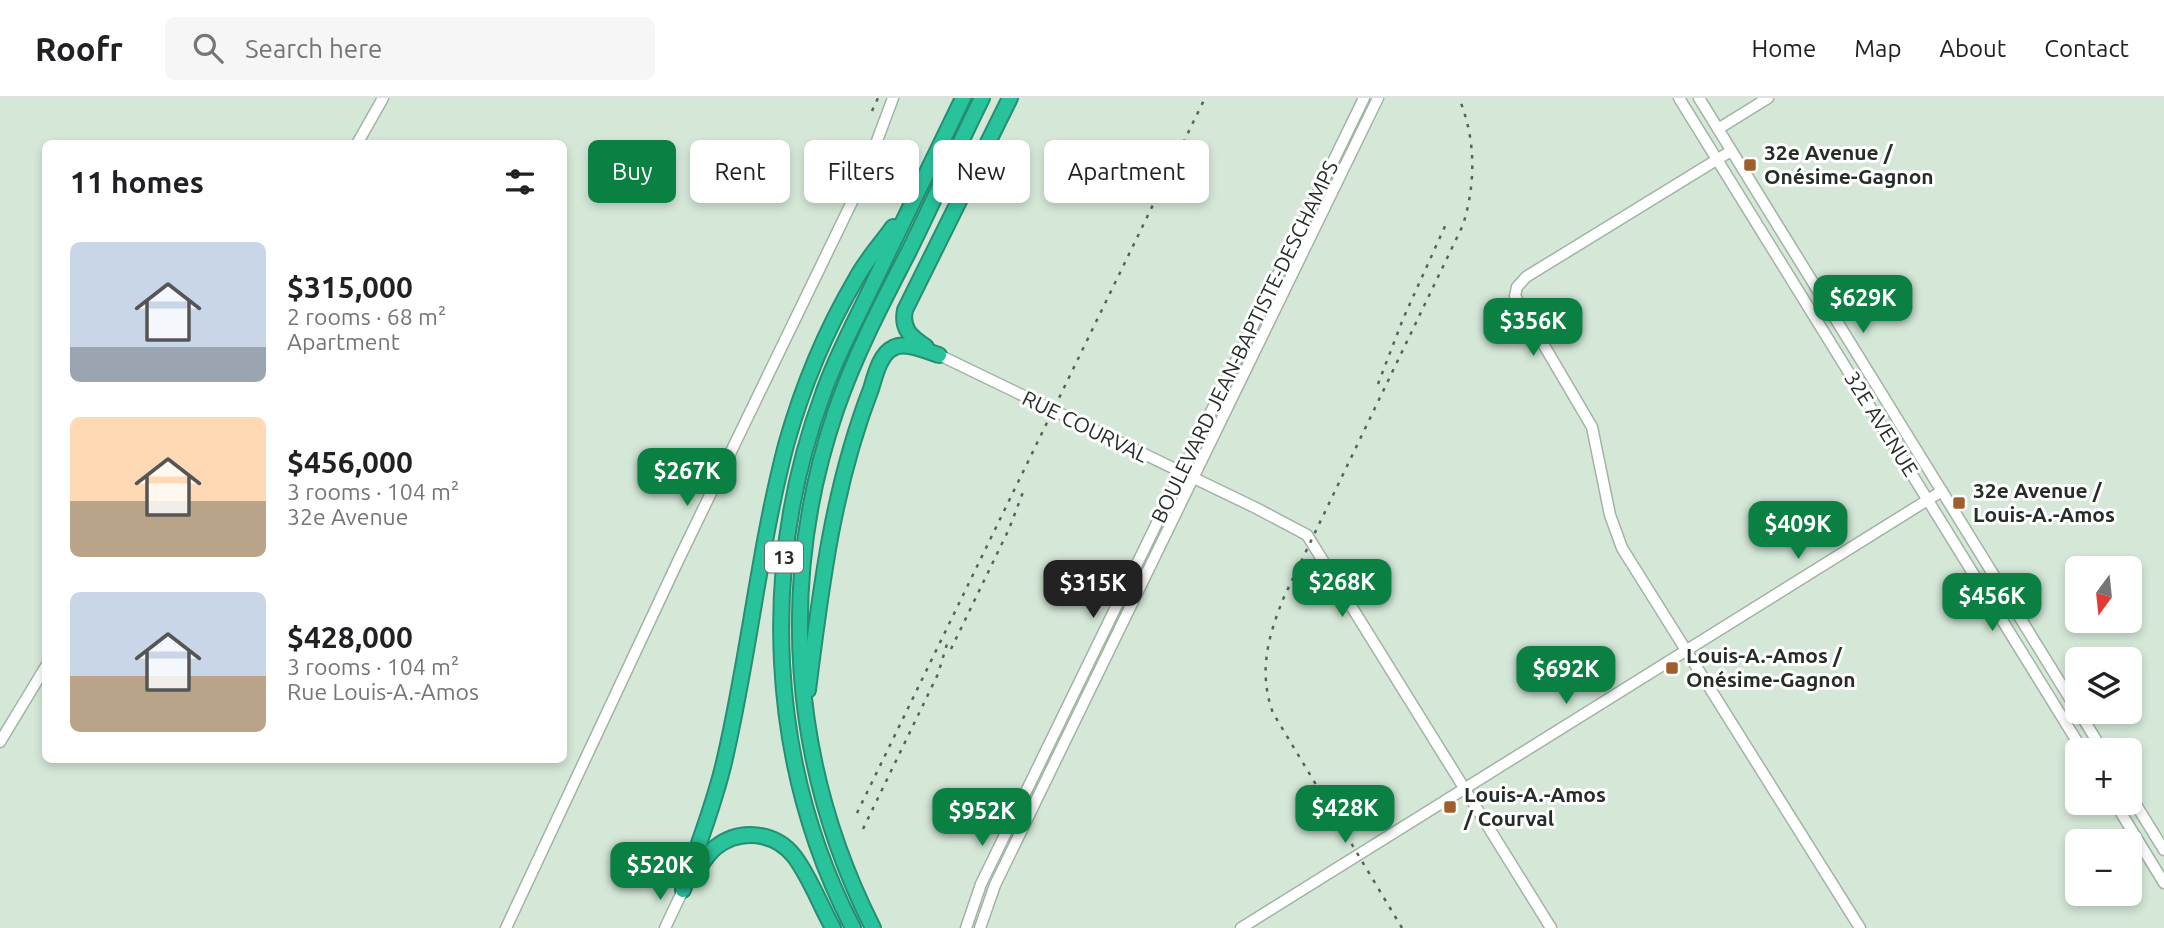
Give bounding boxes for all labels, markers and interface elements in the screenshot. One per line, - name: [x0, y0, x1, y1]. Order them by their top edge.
- search box: [165, 17, 655, 80]
- icon: search: [189, 29, 227, 67]
- text: Roofr: [35, 30, 123, 67]
- text: Search here: [245, 34, 382, 63]
- text: Home: [1751, 35, 1816, 62]
- text: Map: [1854, 35, 1901, 62]
- text: About: [1939, 35, 2006, 62]
- text: Contact: [2044, 35, 2129, 62]
- chip: Buy: [588, 140, 676, 203]
- chip: Rent: [690, 140, 790, 203]
- chip: Filters: [804, 140, 919, 203]
- chip: New: [933, 140, 1030, 203]
- chip: Apartment: [1044, 140, 1209, 203]
- place label: 32e Avenue / Onésime-Gagnon: [1764, 140, 1934, 188]
- street label: BOULEVARD JEAN-BAPTISTE-DESCHAMPS: [1146, 157, 1343, 527]
- marker: 32e Avenue / Onésime-Gagnon: [1742, 157, 1758, 173]
- icon: filters: [501, 163, 539, 201]
- text: 11 homes: [70, 165, 204, 199]
- icon: home: [126, 270, 210, 354]
- text: $315,000: [287, 270, 413, 304]
- pin: $629K: [1814, 275, 1912, 335]
- text: $629K: [1829, 285, 1897, 310]
- pin: $356K: [1484, 299, 1582, 358]
- text: 2 rooms · 68 m²: [287, 304, 446, 329]
- text: $356K: [1499, 308, 1567, 333]
- text: Apartment: [287, 329, 400, 354]
- street label: 32E AVENUE: [1840, 367, 1924, 480]
- street label: RUE COURVAL: [1019, 385, 1153, 467]
- icon: home: [126, 445, 210, 529]
- text: $456,000: [287, 445, 413, 479]
- pin: $267K: [638, 448, 736, 508]
- text: $267K: [653, 458, 721, 483]
- place label: 32e Avenue / Louis-A.-Amos: [1973, 478, 2115, 526]
- text: 3 rooms · 104 m²: [287, 479, 459, 504]
- marker: 32e Avenue / Louis-A.-Amos: [1951, 495, 1967, 511]
- pin: $409K: [1749, 502, 1847, 561]
- text: 32e Avenue: [287, 504, 408, 529]
- text: $409K: [1764, 511, 1832, 536]
- road number: 13: [765, 542, 803, 572]
- north arrow: [2065, 556, 2142, 634]
- map controls: [2065, 556, 2142, 906]
- pin: $315K: [1044, 560, 1142, 620]
- pin: $268K: [1293, 560, 1391, 619]
- text: $268K: [1308, 569, 1376, 594]
- text: $315K: [1059, 570, 1127, 595]
- pin: $456K: [1943, 574, 2041, 633]
- text: $456K: [1958, 583, 2026, 608]
- icon: home: [126, 620, 210, 704]
- text: $428,000: [287, 620, 413, 654]
- place label: Louis-A.-Amos / Onésime-Gagnon: [1686, 643, 1856, 691]
- pin: $692K: [1517, 646, 1615, 706]
- button: layers: [2065, 647, 2142, 724]
- text: 3 rooms · 104 m²: [287, 654, 459, 679]
- text: $692K: [1532, 656, 1600, 681]
- marker: Louis-A.-Amos / Onésime-Gagnon: [1664, 660, 1680, 676]
- text: Rue Louis-A.-Amos: [287, 679, 479, 704]
- button: +: [2065, 738, 2142, 815]
- place label: Louis-A.-Amos / Courval: [1463, 782, 1606, 830]
- pin: $428K: [1296, 786, 1394, 845]
- pin: $952K: [933, 788, 1031, 848]
- text: $428K: [1311, 795, 1379, 820]
- text: $952K: [948, 798, 1016, 823]
- marker: Louis-A.-Amos / Courval: [1442, 799, 1458, 815]
- button: −: [2065, 829, 2142, 906]
- pin: $520K: [611, 842, 709, 902]
- text: $520K: [626, 852, 694, 877]

